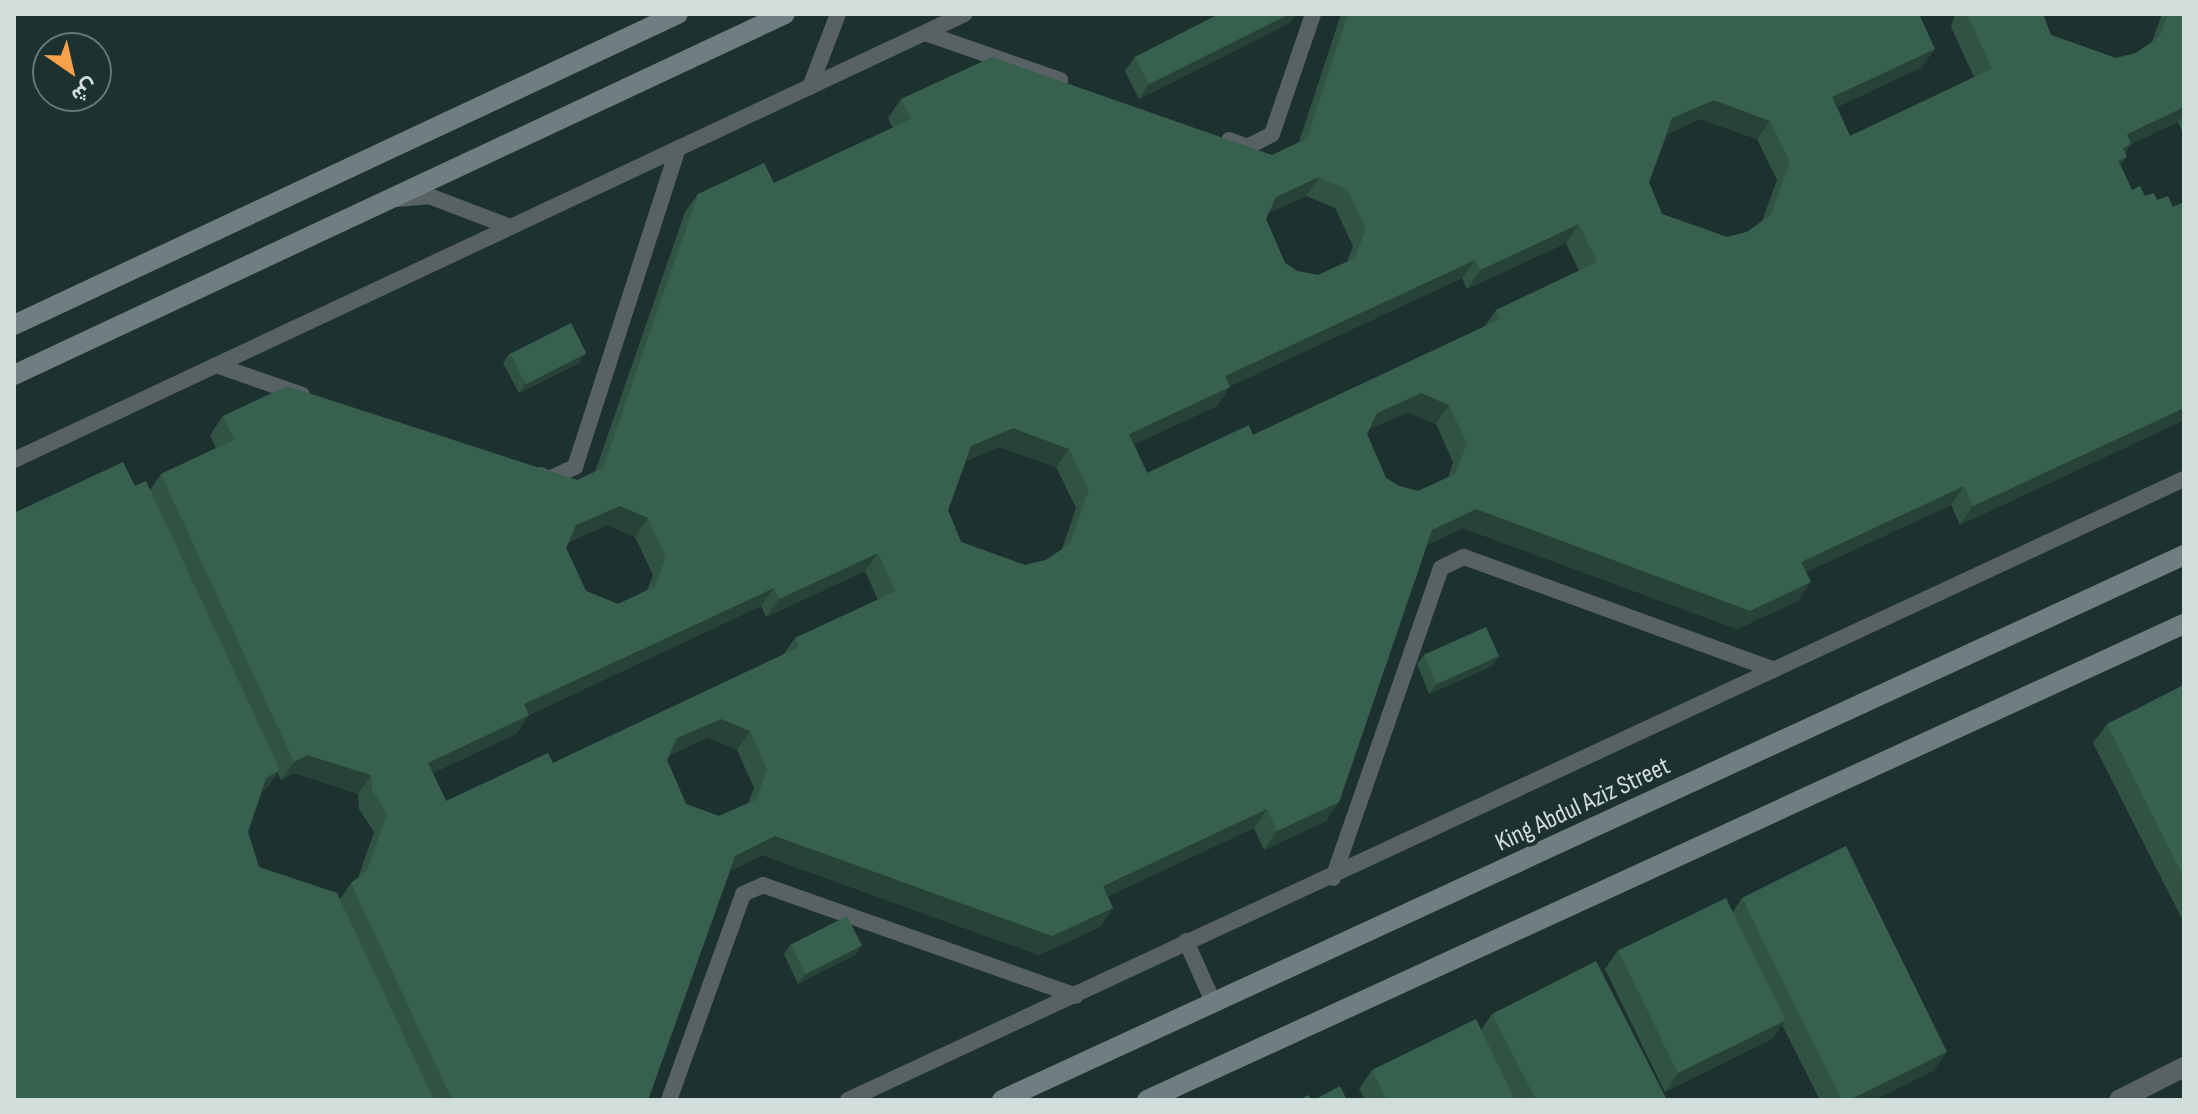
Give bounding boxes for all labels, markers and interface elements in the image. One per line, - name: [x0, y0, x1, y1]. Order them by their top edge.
- north arrow: [32, 32, 112, 112]
- text: ش: [66, 72, 103, 109]
- street label: King Abdul Aziz Street: [1491, 751, 1675, 859]

